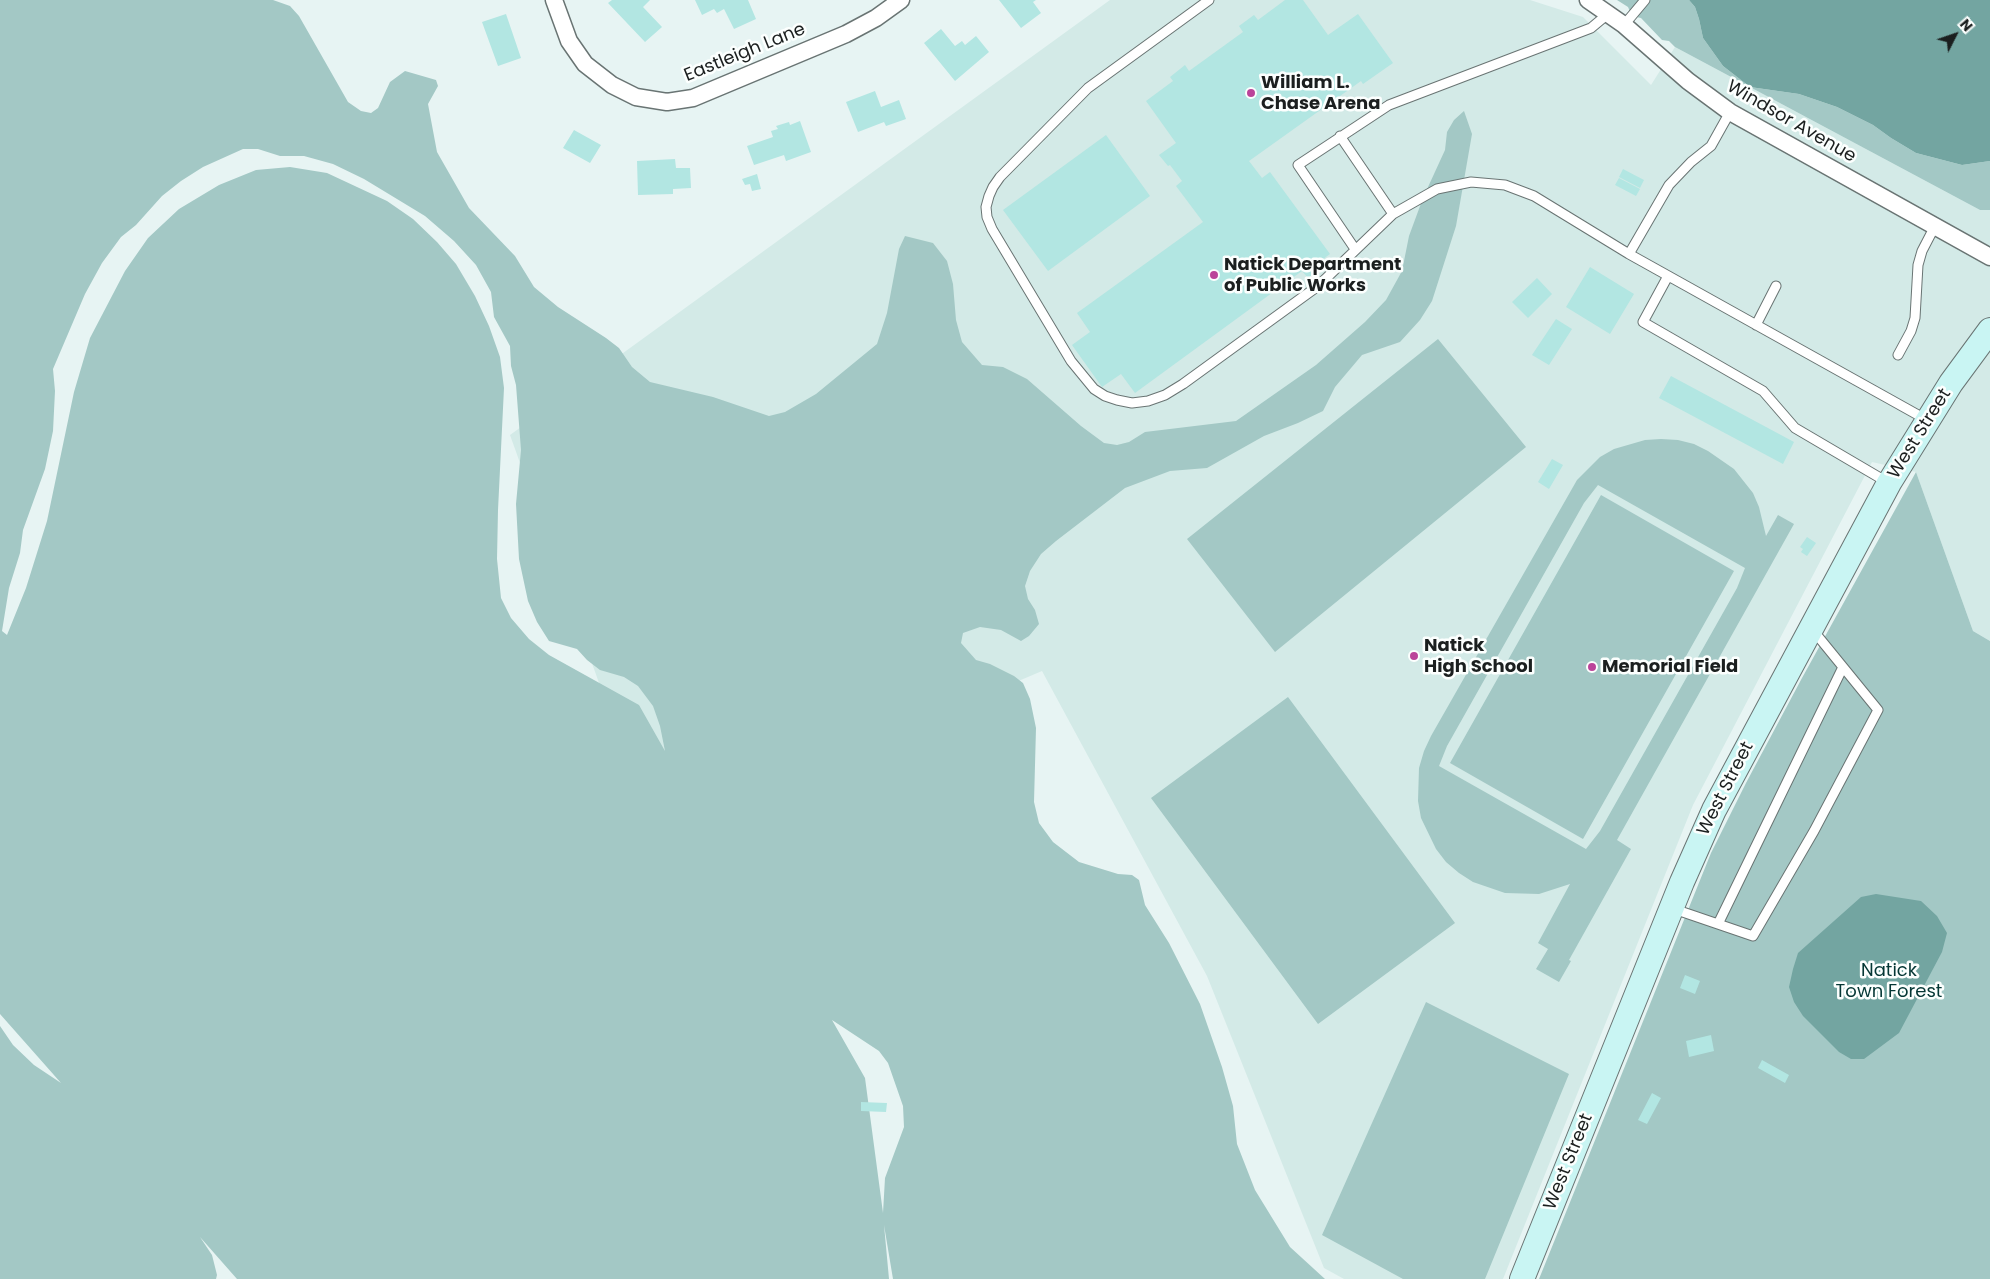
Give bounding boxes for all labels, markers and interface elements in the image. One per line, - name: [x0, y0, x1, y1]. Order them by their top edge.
- north arrow: [1930, 10, 1980, 60]
- text: N: [1955, 15, 1977, 36]
- street label: Eastleigh Lane: [681, 19, 809, 87]
- place label: William L. Chase Arena: [1261, 72, 1380, 115]
- street label: Windsor Avenue: [1723, 76, 1859, 168]
- marker: William L. Chase Arena: [1245, 87, 1257, 99]
- place label: Natick Department of Public Works: [1224, 254, 1401, 296]
- marker: Natick Department of Public Works: [1208, 269, 1220, 281]
- street label: West Street: [1884, 385, 1956, 483]
- place label: Natick High School: [1424, 635, 1533, 678]
- marker: Natick High School: [1408, 650, 1420, 662]
- place label: Memorial Field: [1602, 656, 1738, 678]
- marker: Memorial Field: [1586, 661, 1598, 673]
- street label: West Street: [1693, 739, 1759, 839]
- park label: Natick Town Forest: [1836, 960, 1942, 1002]
- street label: West Street: [1540, 1111, 1598, 1213]

